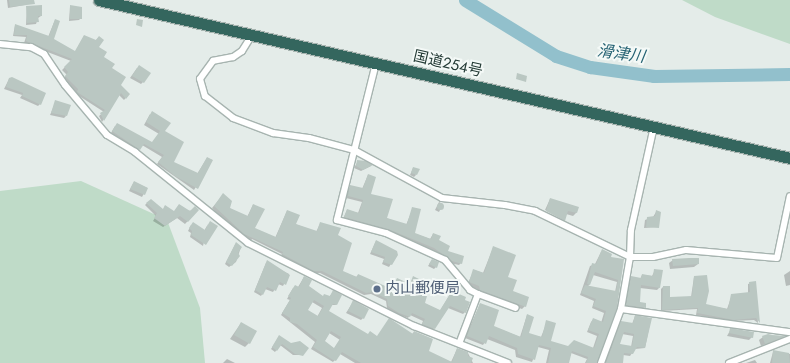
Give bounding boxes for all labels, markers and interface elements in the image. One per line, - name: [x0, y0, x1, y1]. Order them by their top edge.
- water label: 滑津川: [596, 41, 646, 67]
- street label: 国道254号: [412, 47, 484, 81]
- place label: 内山郵便局: [385, 280, 460, 298]
- marker: 内山郵便局: [372, 284, 382, 294]

